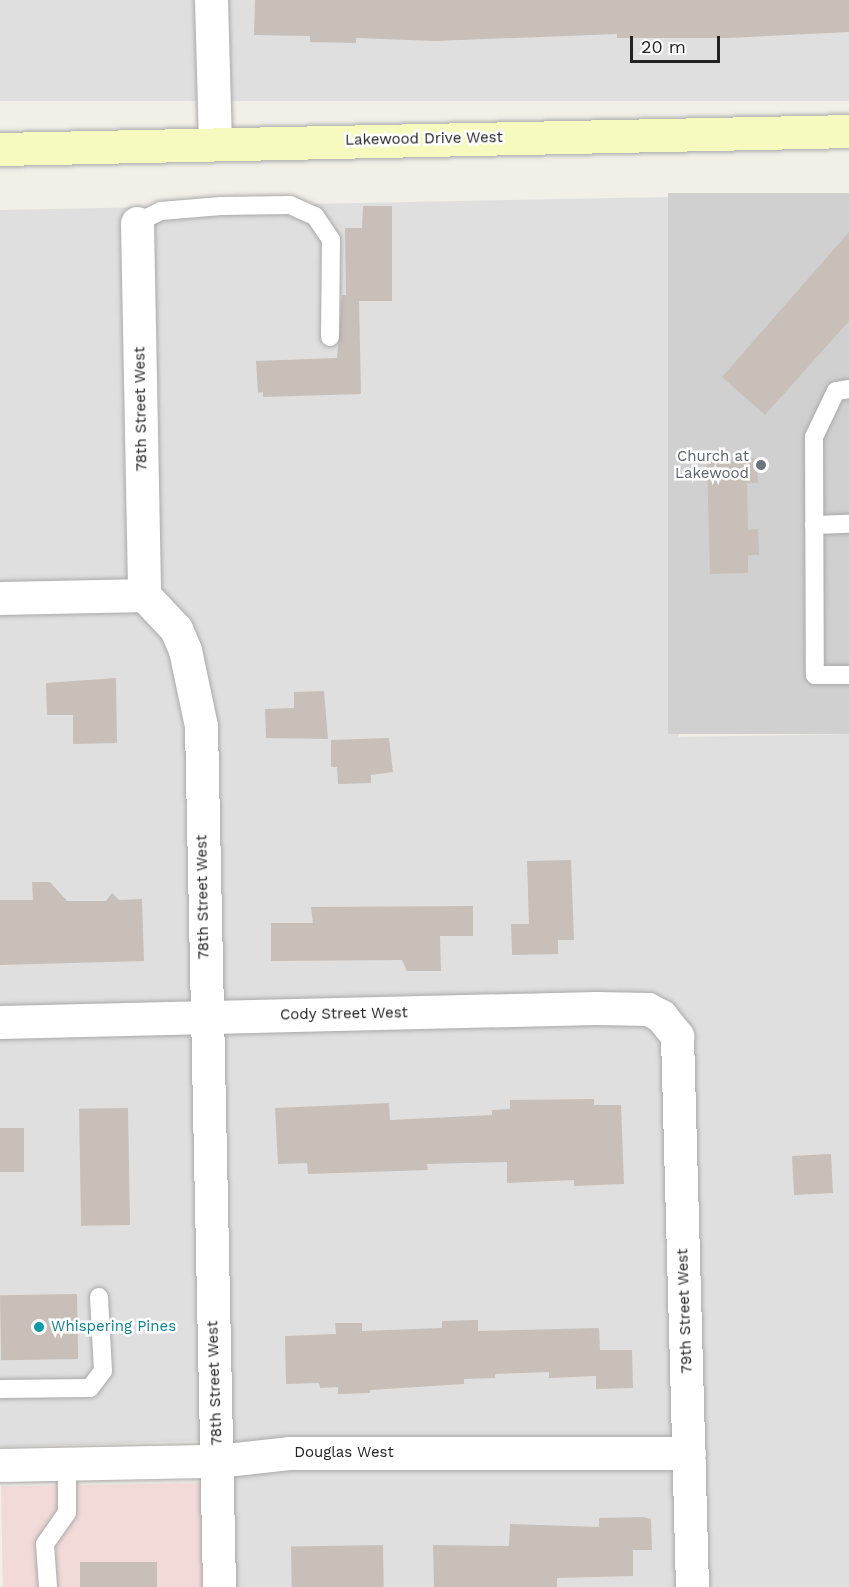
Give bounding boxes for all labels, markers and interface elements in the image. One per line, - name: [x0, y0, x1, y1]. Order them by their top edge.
- scale bar: [633, 24, 723, 62]
- text: 20 m: [641, 36, 686, 57]
- street label: Lakewood Drive West: [345, 129, 503, 149]
- street label: 78th Street West: [131, 346, 151, 472]
- place label: Church at Lakewood: [675, 447, 749, 482]
- marker: Church at Lakewood: [754, 458, 768, 472]
- street label: 78th Street West: [193, 834, 213, 960]
- street label: Cody Street West: [280, 1004, 408, 1024]
- street label: 79th Street West: [674, 1248, 696, 1374]
- place label: Whispering Pines: [51, 1318, 176, 1336]
- marker: Whispering Pines: [32, 1320, 46, 1334]
- street label: 78th Street West: [204, 1320, 226, 1446]
- street label: Douglas West: [294, 1444, 394, 1462]

